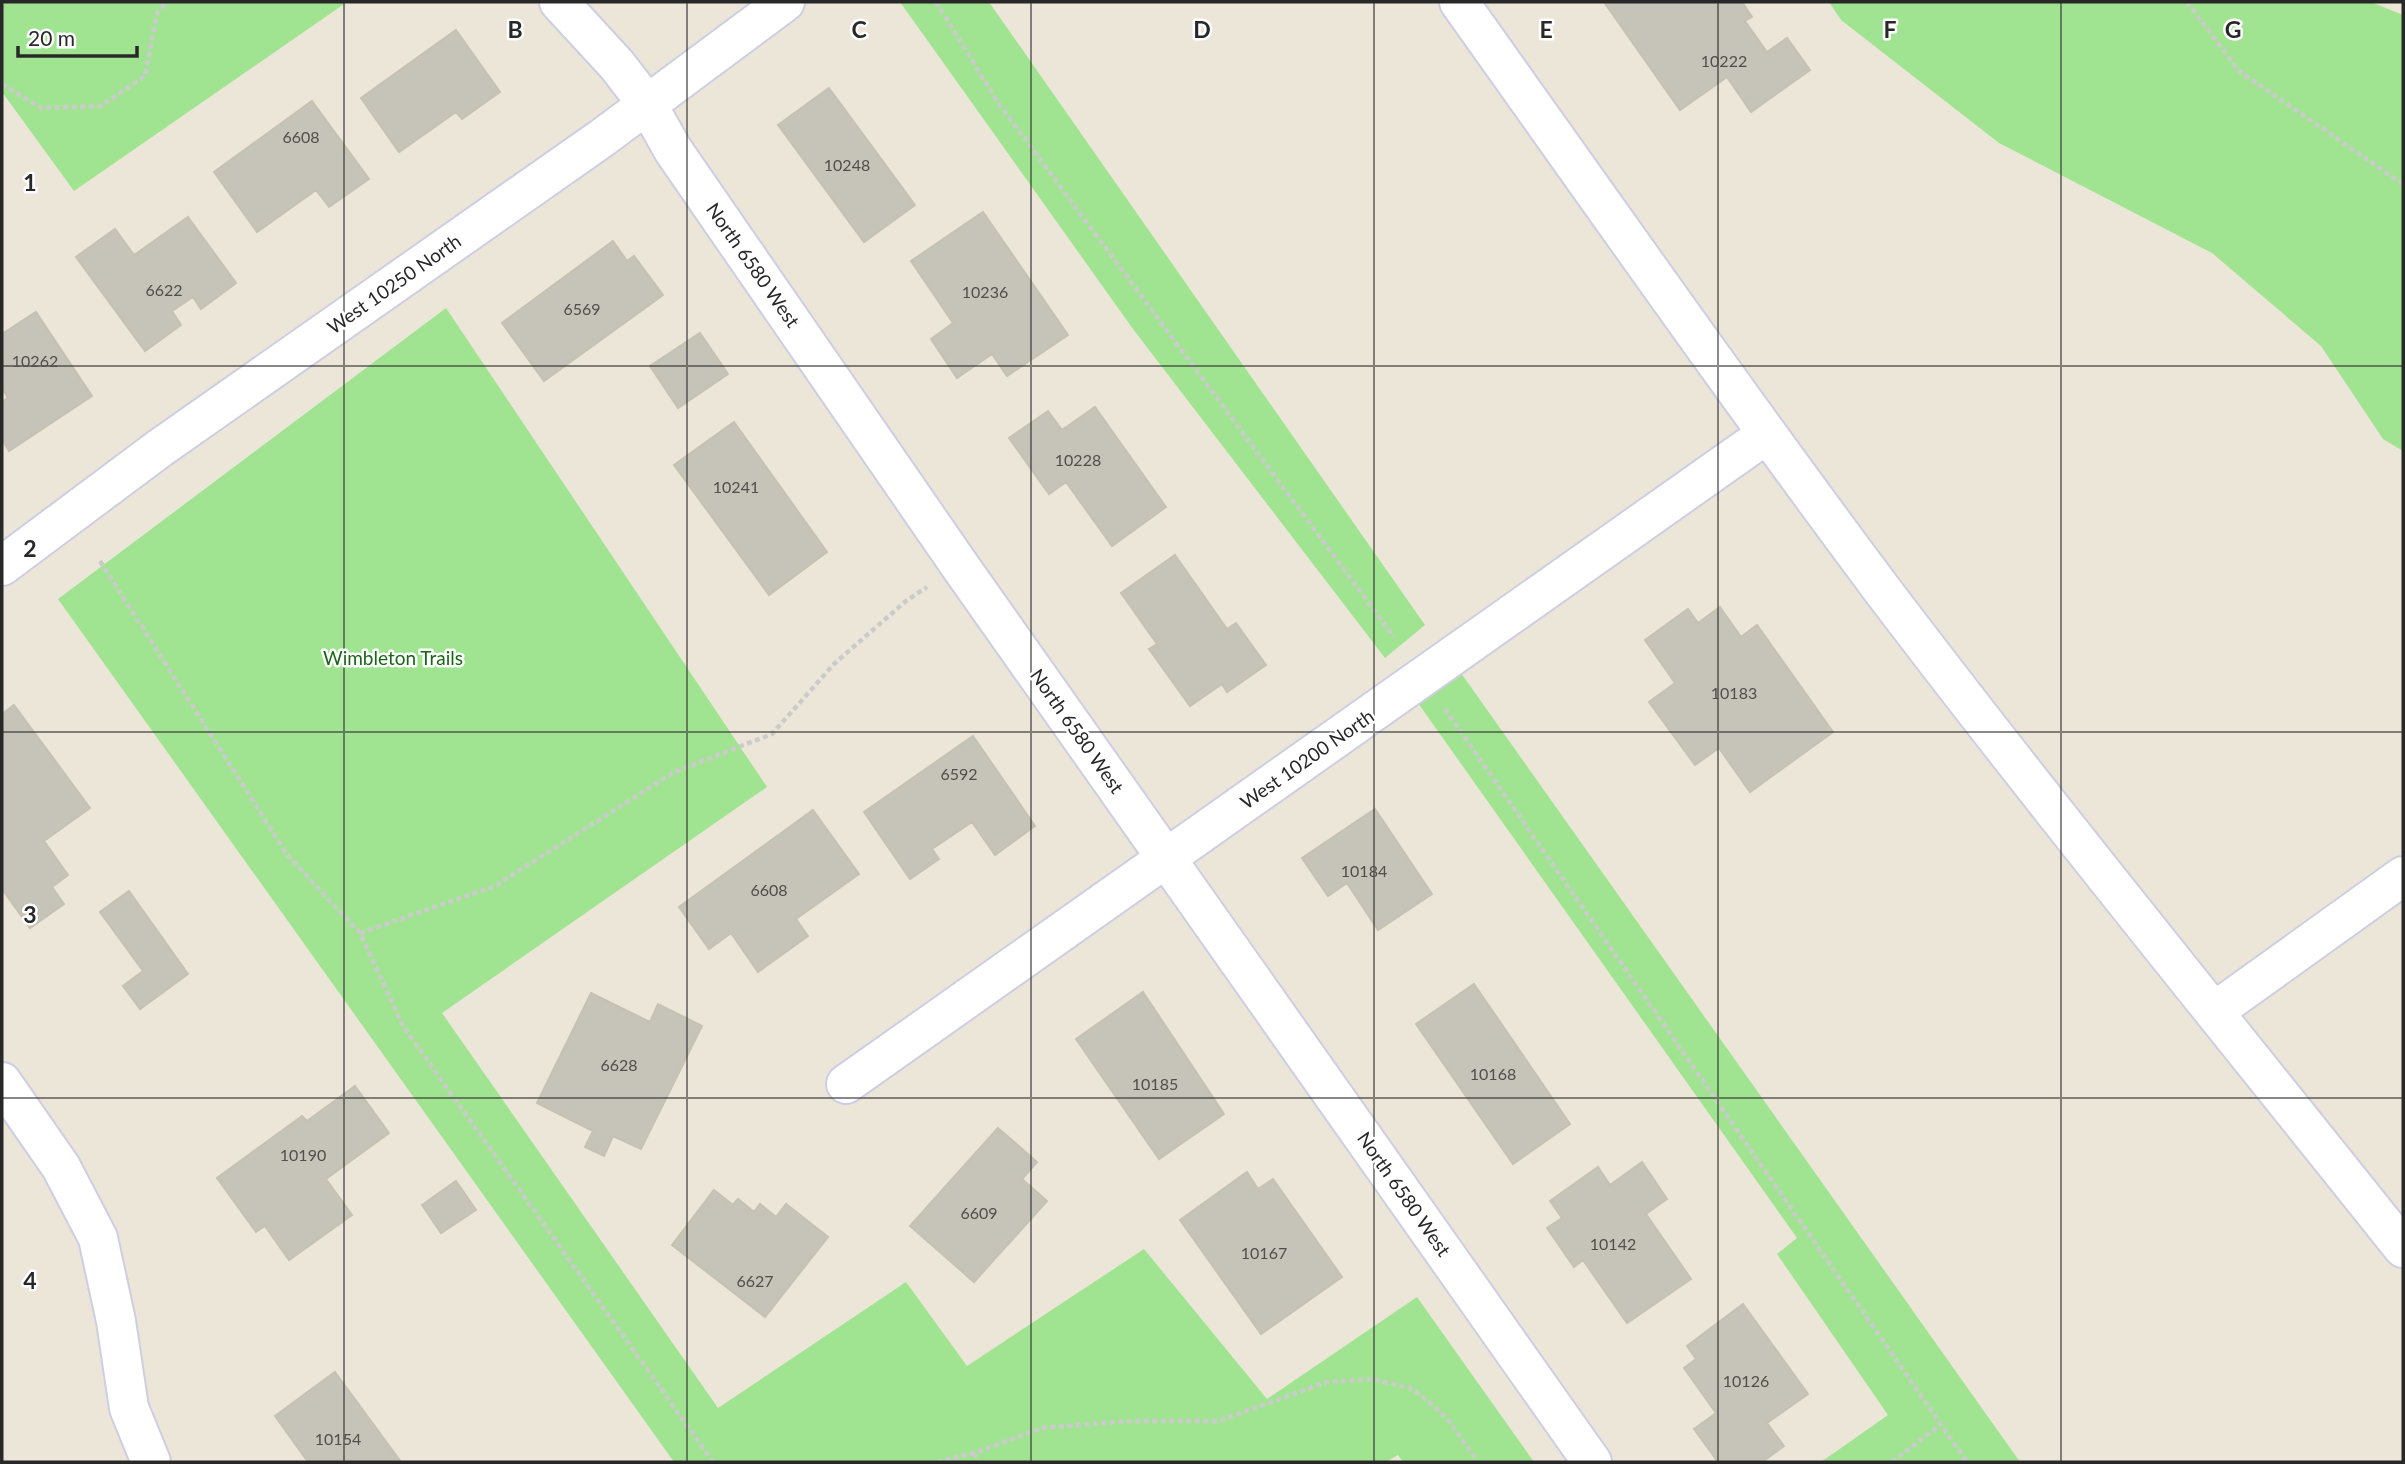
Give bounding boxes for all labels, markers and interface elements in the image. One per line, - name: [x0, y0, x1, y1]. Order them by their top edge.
- scale bar: [18, 14, 136, 58]
- text: B: [507, 15, 523, 43]
- text: C: [851, 15, 867, 43]
- text: D: [1193, 15, 1211, 43]
- text: E: [1539, 15, 1553, 43]
- text: F: [1883, 15, 1897, 43]
- text: G: [2225, 15, 2241, 43]
- text: 20 m: [28, 25, 75, 50]
- house number: 10222: [1701, 51, 1747, 70]
- house number: 6608: [282, 127, 320, 146]
- house number: 10248: [824, 155, 870, 174]
- text: 1: [23, 168, 37, 196]
- street label: North 6580 West: [702, 198, 805, 331]
- street label: West 10250 North: [322, 229, 465, 338]
- house number: 6622: [145, 280, 183, 299]
- house number: 10236: [962, 282, 1008, 301]
- house number: 6569: [563, 299, 601, 318]
- house number: 10262: [12, 351, 58, 370]
- house number: 10228: [1055, 450, 1101, 469]
- house number: 10241: [713, 477, 759, 496]
- text: 2: [23, 534, 37, 562]
- park label: Wimbleton Trails: [323, 646, 463, 669]
- street label: North 6580 West: [1026, 664, 1129, 797]
- house number: 10183: [1711, 683, 1757, 702]
- street label: West 10200 North: [1235, 704, 1378, 813]
- house number: 6592: [940, 764, 978, 783]
- house number: 10184: [1341, 861, 1387, 880]
- house number: 6608: [750, 880, 788, 899]
- text: 3: [23, 900, 37, 928]
- house number: 6628: [600, 1055, 638, 1074]
- house number: 10168: [1470, 1064, 1516, 1083]
- house number: 10185: [1132, 1074, 1178, 1093]
- street label: North 6580 West: [1353, 1127, 1456, 1260]
- house number: 10190: [280, 1145, 326, 1164]
- house number: 6609: [960, 1203, 998, 1222]
- house number: 10142: [1590, 1234, 1636, 1253]
- house number: 10167: [1241, 1243, 1287, 1262]
- text: 4: [23, 1266, 37, 1294]
- house number: 6627: [736, 1271, 774, 1290]
- house number: 10126: [1723, 1371, 1769, 1390]
- house number: 10154: [315, 1429, 361, 1448]

